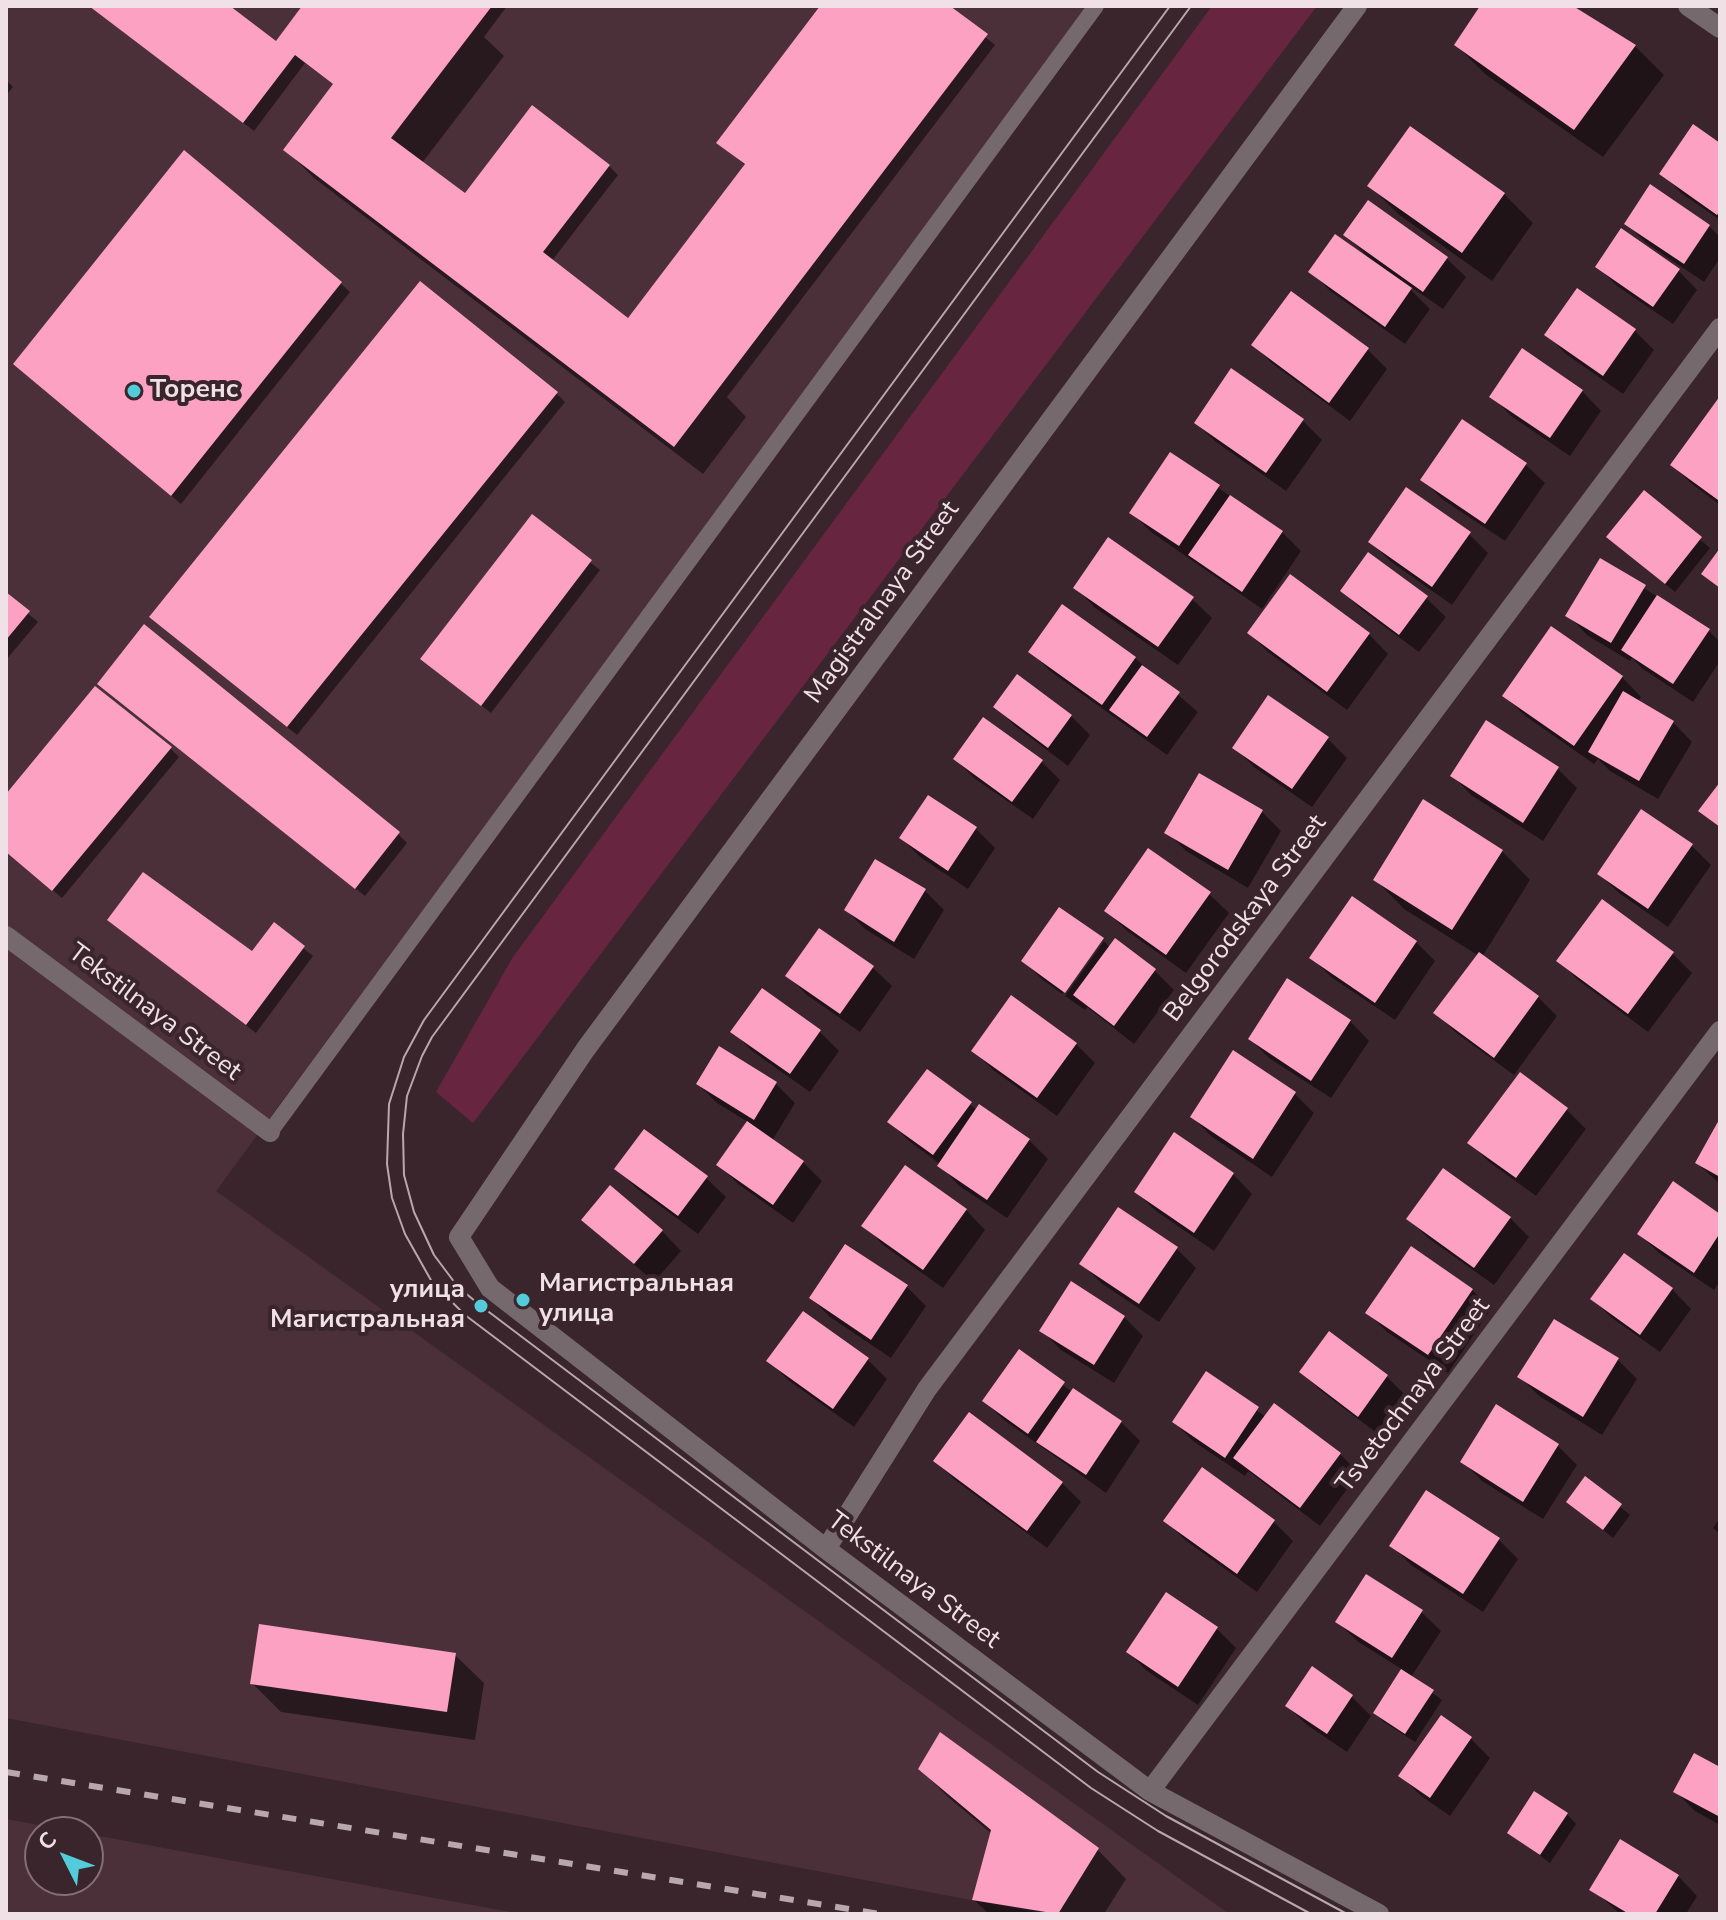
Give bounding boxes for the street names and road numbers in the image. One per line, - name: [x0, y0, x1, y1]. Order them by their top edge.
- street label: Magistralnaya Street: [799, 496, 967, 710]
- street label: Belgorodskaya Street: [1158, 809, 1334, 1029]
- street label: Tekstilnaya Street: [61, 938, 247, 1088]
- street label: Tsvetochnaya Street: [1331, 1292, 1497, 1500]
- street label: Tekstilnaya Street: [820, 1506, 1006, 1656]

